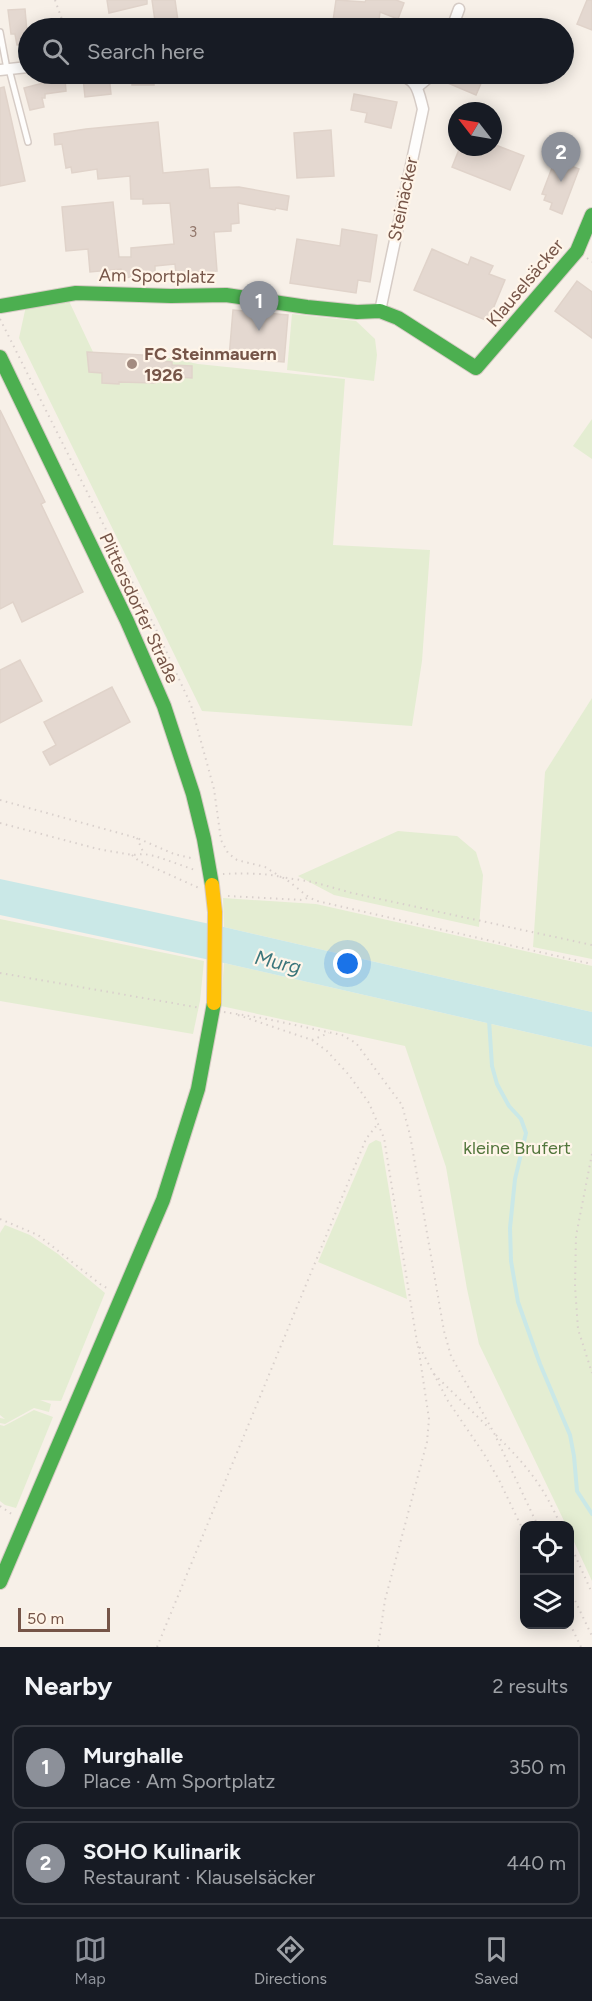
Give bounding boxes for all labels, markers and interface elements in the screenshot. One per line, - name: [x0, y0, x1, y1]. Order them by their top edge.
- search box: [18, 18, 574, 84]
- icon: search: [39, 35, 72, 68]
- text: Search here: [87, 38, 205, 65]
- north arrow: [448, 102, 502, 156]
- pin: 2: [542, 132, 580, 182]
- street label: Steinäcker: [383, 155, 423, 243]
- house number: 3: [189, 223, 197, 241]
- street label: Klauselsäcker: [482, 235, 568, 331]
- street label: Am Sportplatz: [99, 264, 216, 288]
- pin: 1: [240, 282, 278, 331]
- place label: FC Steinmauern 1926: [144, 343, 277, 386]
- marker: FC Steinmauern 1926: [125, 357, 139, 371]
- street label: Plittersdorfer Straße: [94, 529, 184, 687]
- water label: Murg: [253, 945, 304, 979]
- your location: [333, 949, 362, 978]
- park label: kleine Brufert: [463, 1137, 571, 1159]
- map controls: [520, 1521, 574, 1629]
- button: locate: [520, 1521, 574, 1575]
- button: layers: [520, 1575, 574, 1629]
- scale bar: [18, 1605, 110, 1632]
- text: 50 m: [27, 1609, 64, 1628]
- text: Nearby: [24, 1670, 112, 1702]
- text: 2 results: [492, 1674, 568, 1698]
- text: Murghalle: [83, 1742, 183, 1769]
- text: 1: [41, 1755, 50, 1779]
- text: 350 m: [509, 1755, 566, 1779]
- text: Place · Am Sportplatz: [83, 1769, 275, 1793]
- text: SOHO Kulinarik: [83, 1838, 241, 1865]
- text: 2: [40, 1851, 51, 1875]
- text: 440 m: [506, 1851, 566, 1875]
- text: Restaurant · Klauselsäcker: [83, 1865, 315, 1889]
- tab: Map: [74, 1933, 107, 1988]
- tab: Directions: [254, 1933, 327, 1988]
- tab: Saved: [474, 1933, 518, 1988]

